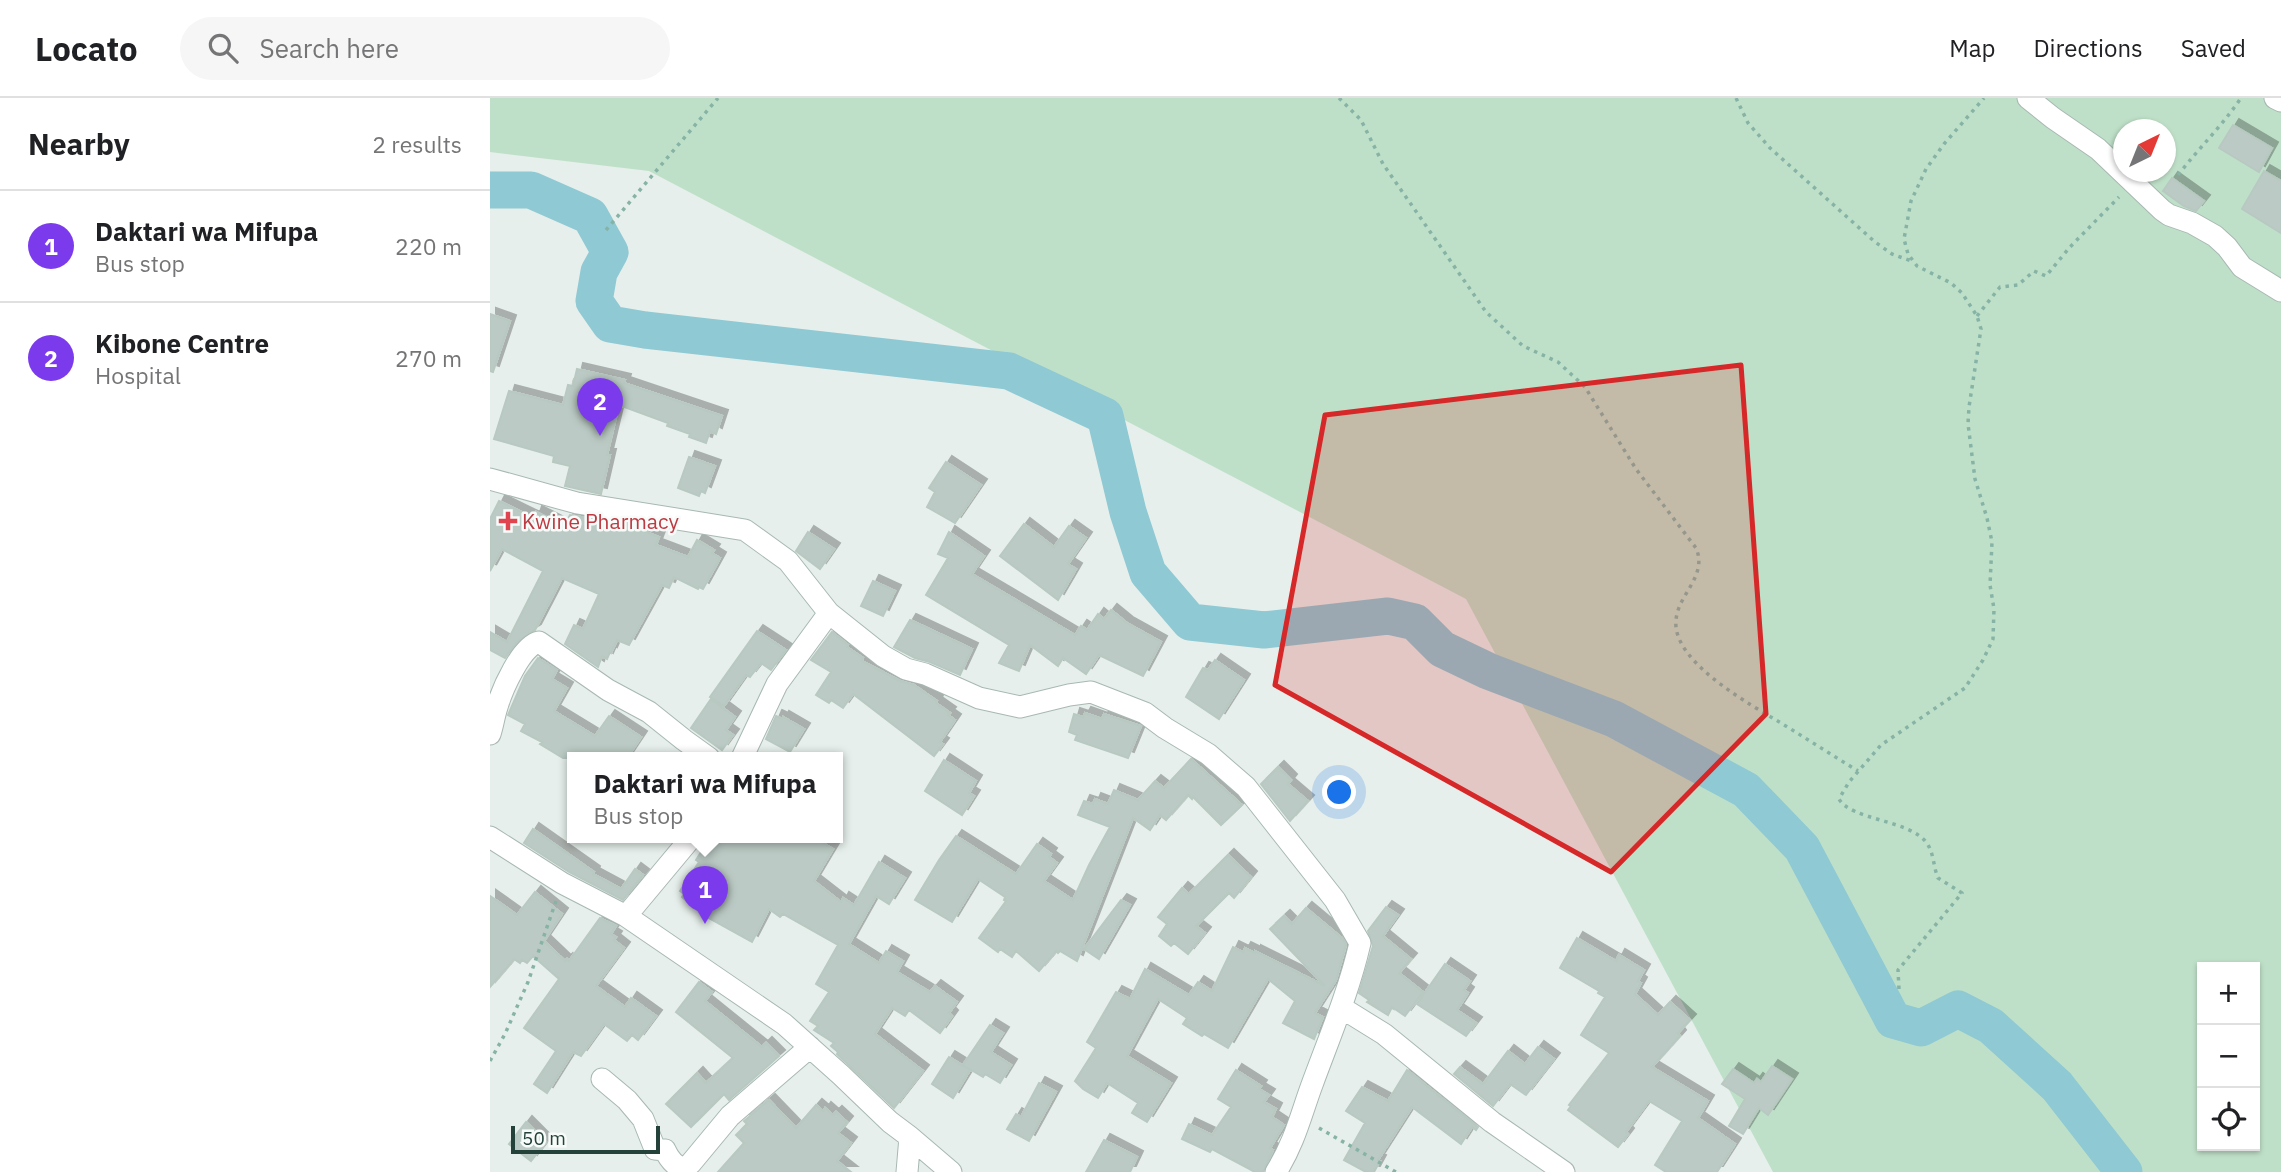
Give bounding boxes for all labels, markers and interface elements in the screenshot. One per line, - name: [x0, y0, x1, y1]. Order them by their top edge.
- search box: [180, 17, 670, 80]
- text: Locato: [35, 27, 138, 70]
- icon: search: [204, 29, 242, 67]
- text: Search here: [260, 31, 399, 65]
- text: Map: [1949, 32, 1995, 64]
- text: Directions: [2033, 32, 2143, 64]
- text: Saved: [2181, 32, 2246, 64]
- north arrow: [2113, 119, 2176, 182]
- text: Nearby: [28, 124, 130, 163]
- text: 2 results: [372, 129, 462, 159]
- text: Daktari wa Mifupa: [95, 214, 318, 248]
- text: 1: [44, 231, 58, 261]
- text: 220 m: [395, 231, 462, 261]
- text: Bus stop: [95, 248, 185, 278]
- text: Kibone Centre: [95, 326, 269, 360]
- text: 2: [44, 343, 58, 373]
- text: 270 m: [395, 343, 462, 373]
- text: Hospital: [95, 360, 181, 390]
- pin: 2: [577, 378, 623, 436]
- place label: Kwine Pharmacy: [522, 507, 680, 535]
- marker: Kwine Pharmacy: [500, 513, 516, 529]
- popup: [567, 752, 843, 843]
- text: Daktari wa Mifupa: [593, 766, 817, 800]
- your location: [1322, 775, 1356, 809]
- text: Bus stop: [593, 800, 683, 830]
- pin: 1: [682, 866, 728, 924]
- map controls: [2197, 962, 2260, 1151]
- button: +: [2197, 962, 2260, 1025]
- button: −: [2197, 1025, 2260, 1088]
- button: locate: [2197, 1088, 2260, 1151]
- scale bar: [511, 1123, 660, 1155]
- text: 50 m: [522, 1126, 566, 1150]

